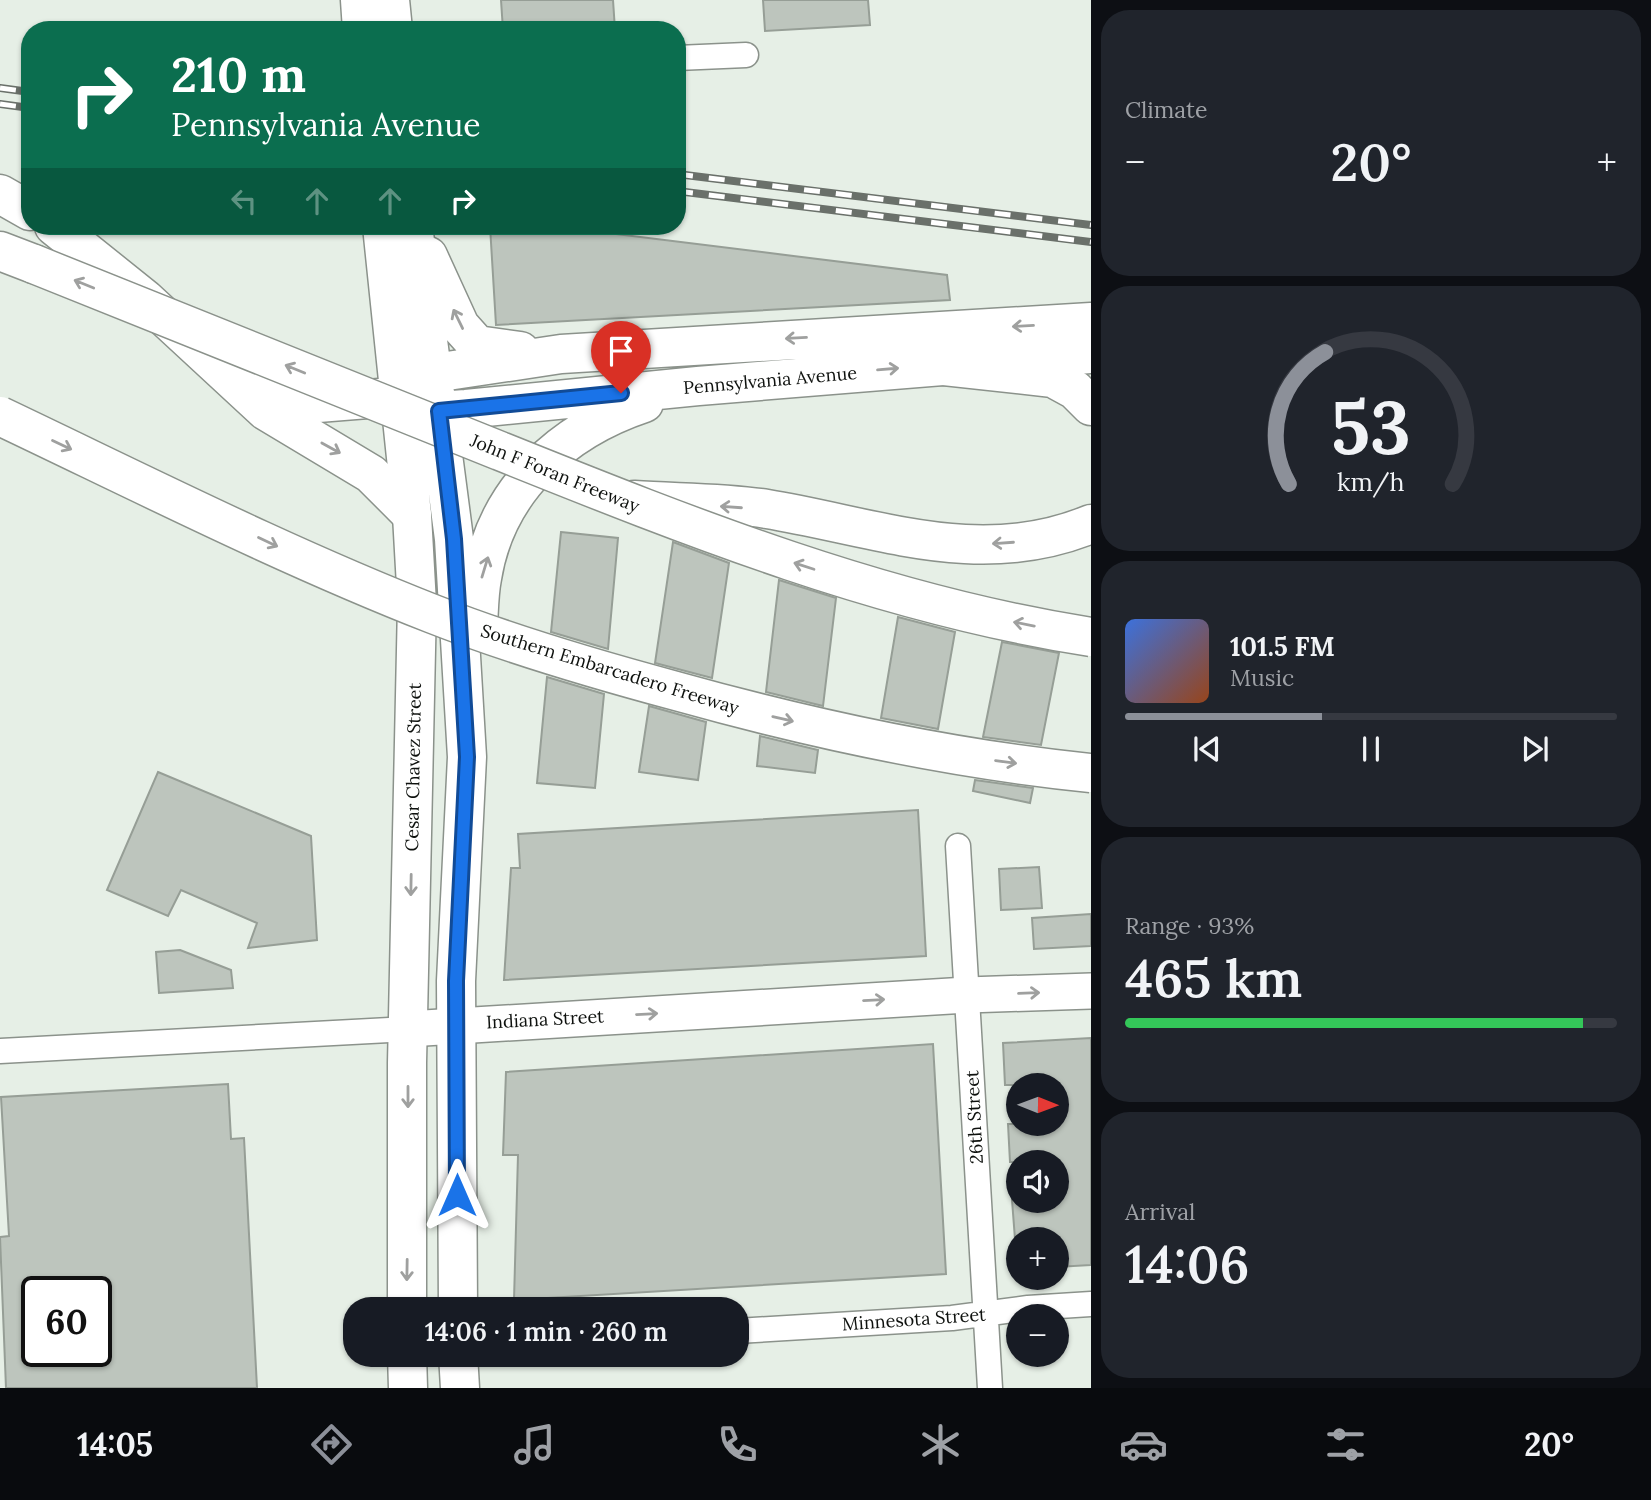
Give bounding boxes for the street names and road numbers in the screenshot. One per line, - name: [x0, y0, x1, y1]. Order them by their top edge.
- street label: Pennsylvania Avenue: [682, 361, 858, 399]
- street label: John F Foran Freeway: [466, 428, 643, 518]
- street label: Southern Embarcadero Freeway: [478, 619, 742, 719]
- street label: Cesar Chavez Street: [400, 682, 426, 852]
- street label: Indiana Street: [486, 1004, 605, 1034]
- street label: 26th Street: [960, 1070, 988, 1164]
- street label: Minnesota Street: [841, 1303, 987, 1335]

